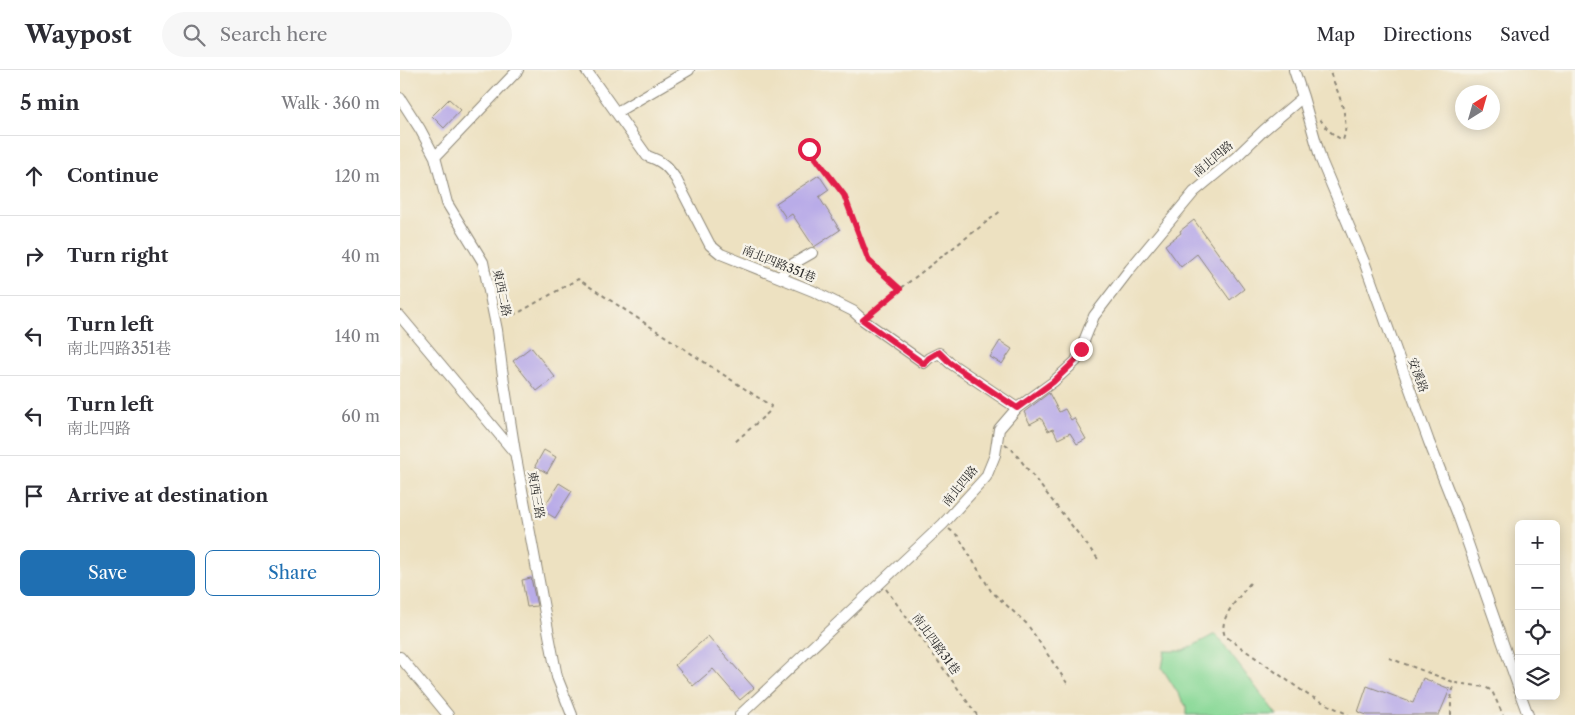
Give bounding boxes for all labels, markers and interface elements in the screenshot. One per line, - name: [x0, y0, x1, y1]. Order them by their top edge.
- search box: [162, 12, 512, 57]
- text: Waypost: [25, 20, 132, 49]
- icon: search: [180, 21, 208, 49]
- text: Search here: [220, 23, 327, 46]
- text: Map: [1316, 24, 1355, 46]
- text: Directions: [1383, 24, 1472, 46]
- text: Saved: [1500, 24, 1550, 46]
- north arrow: [1455, 85, 1500, 130]
- text: 5 min: [20, 90, 80, 115]
- text: Walk · 360 m: [281, 93, 380, 113]
- street label: 南北四路: [1189, 137, 1236, 180]
- route start: [798, 138, 821, 161]
- icon: ahead: [20, 162, 48, 190]
- text: Continue: [67, 164, 159, 187]
- text: 120 m: [335, 166, 380, 186]
- icon: right: [20, 242, 48, 270]
- street label: 南北四路351巷: [740, 242, 818, 285]
- text: Turn right: [67, 244, 168, 267]
- text: 40 m: [341, 246, 380, 266]
- street label: 東西二路: [490, 268, 515, 318]
- text: Turn left: [67, 313, 154, 336]
- icon: left: [20, 322, 48, 350]
- text: 140 m: [335, 326, 380, 346]
- text: 南北四路351巷: [67, 338, 171, 358]
- route end: [1070, 338, 1093, 361]
- street label: 安溪路: [1405, 355, 1432, 394]
- text: Turn left: [67, 393, 154, 416]
- icon: left: [20, 402, 48, 430]
- text: 60 m: [341, 406, 380, 426]
- text: 南北四路: [67, 418, 131, 438]
- street label: 南北四路: [939, 462, 981, 509]
- street label: 東西三路: [525, 470, 548, 520]
- icon: arrive: [20, 482, 48, 510]
- text: Arrive at destination: [67, 484, 268, 507]
- map controls: [1515, 520, 1560, 700]
- button: +: [1515, 520, 1560, 565]
- button: Save: [20, 550, 195, 596]
- button: Share: [205, 550, 380, 596]
- button: −: [1515, 565, 1560, 610]
- street label: 南北四路31巷: [909, 610, 964, 677]
- button: locate: [1515, 610, 1560, 655]
- button: layers: [1515, 655, 1560, 700]

